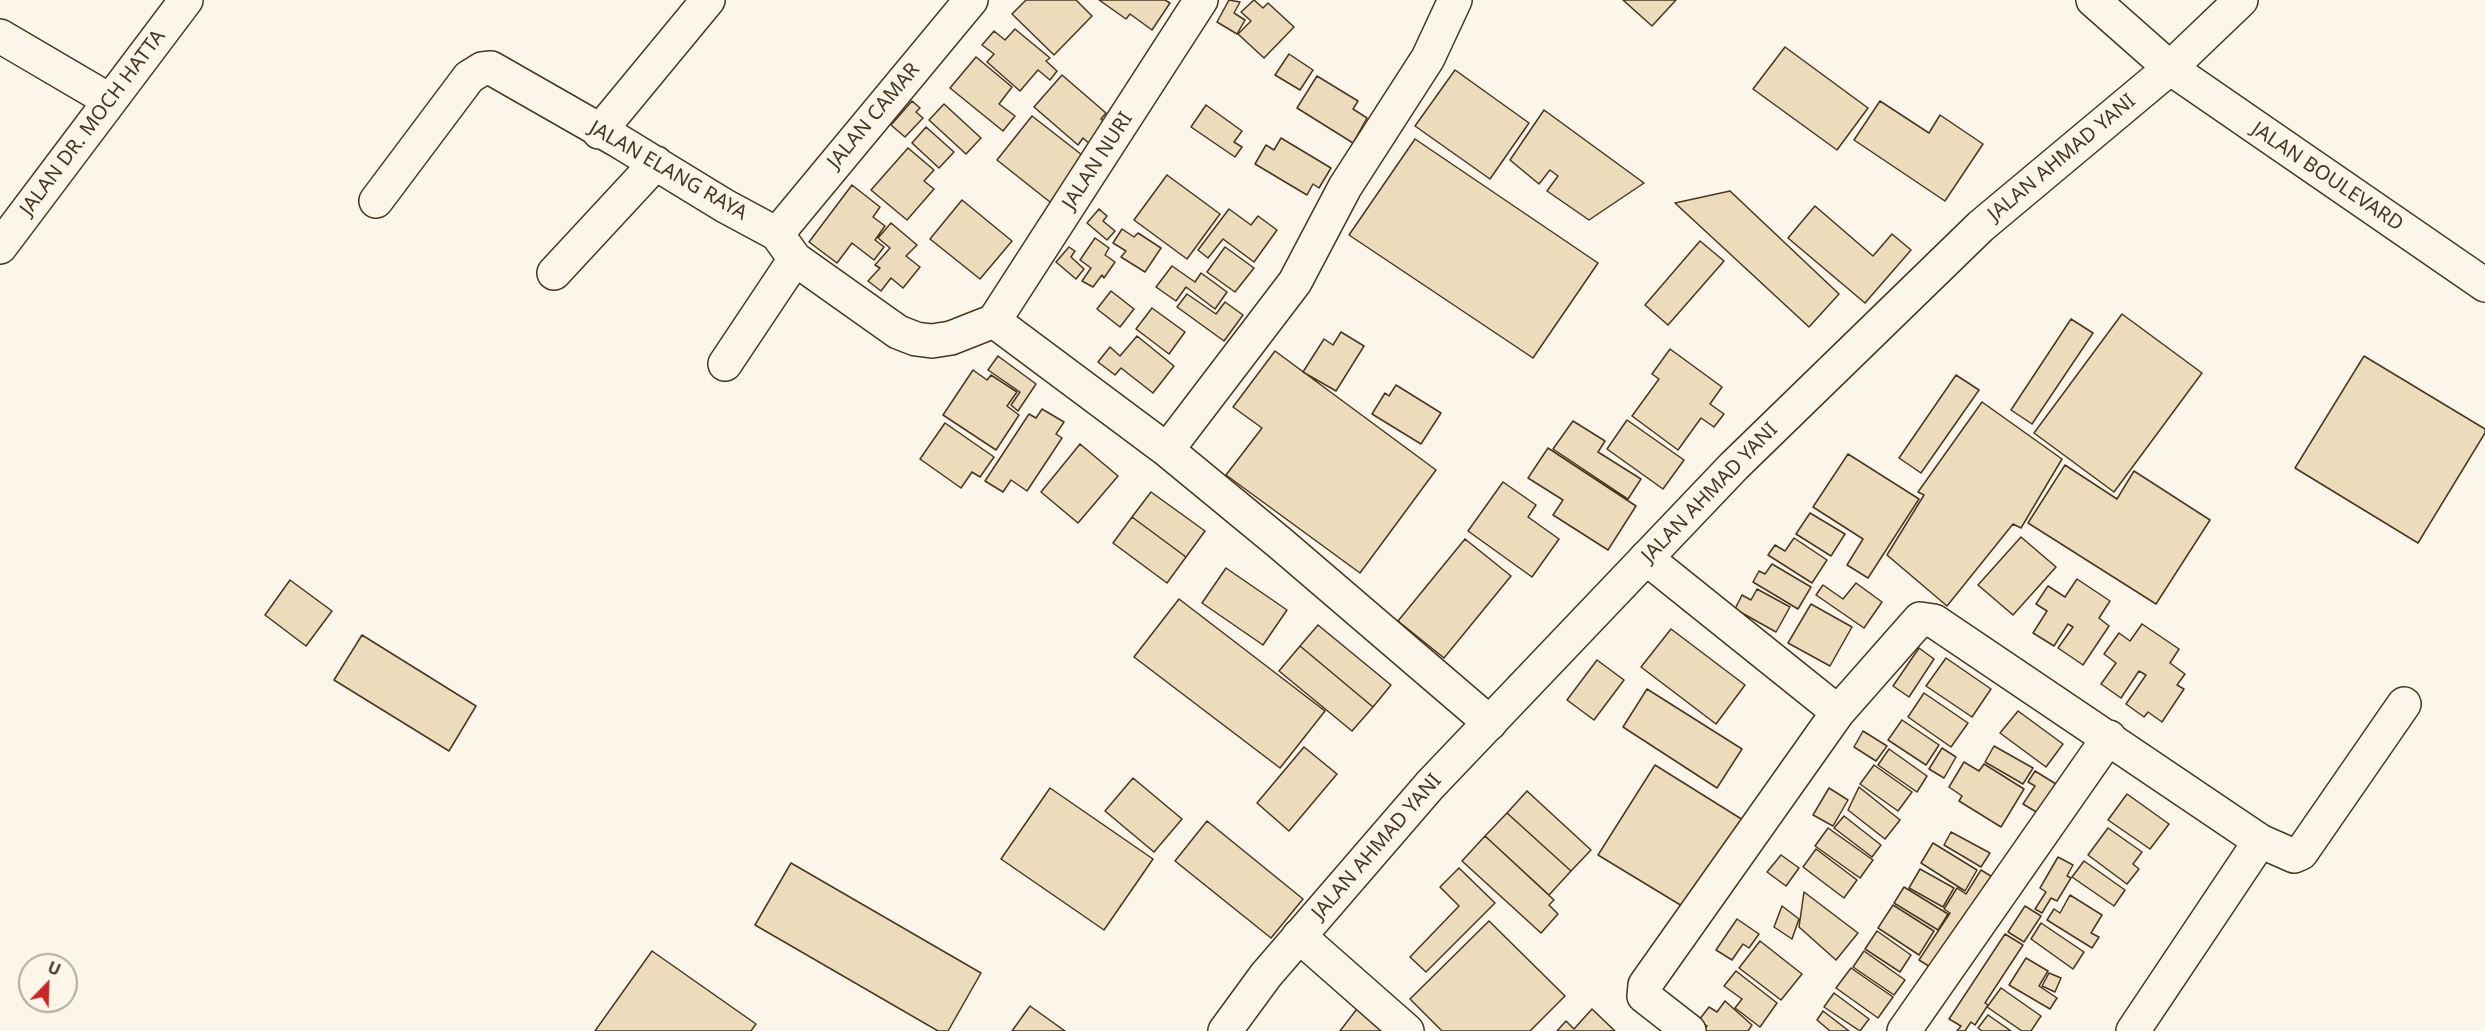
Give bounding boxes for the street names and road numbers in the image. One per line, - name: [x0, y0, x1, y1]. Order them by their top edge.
- street label: JALAN DR. MOCH HATTA: [15, 25, 171, 221]
- street label: JALAN CAMAR: [823, 58, 925, 174]
- street label: JALAN AHMAD YANI: [1983, 89, 2141, 227]
- street label: JALAN NURI: [1058, 108, 1138, 214]
- street label: JALAN ELANG RAYA: [585, 116, 751, 226]
- street label: JALAN BOULEVARD: [2247, 117, 2407, 237]
- street label: JALAN AHMAD YANI: [1637, 418, 1783, 568]
- street label: JALAN AHMAD YANI: [1307, 769, 1447, 925]

